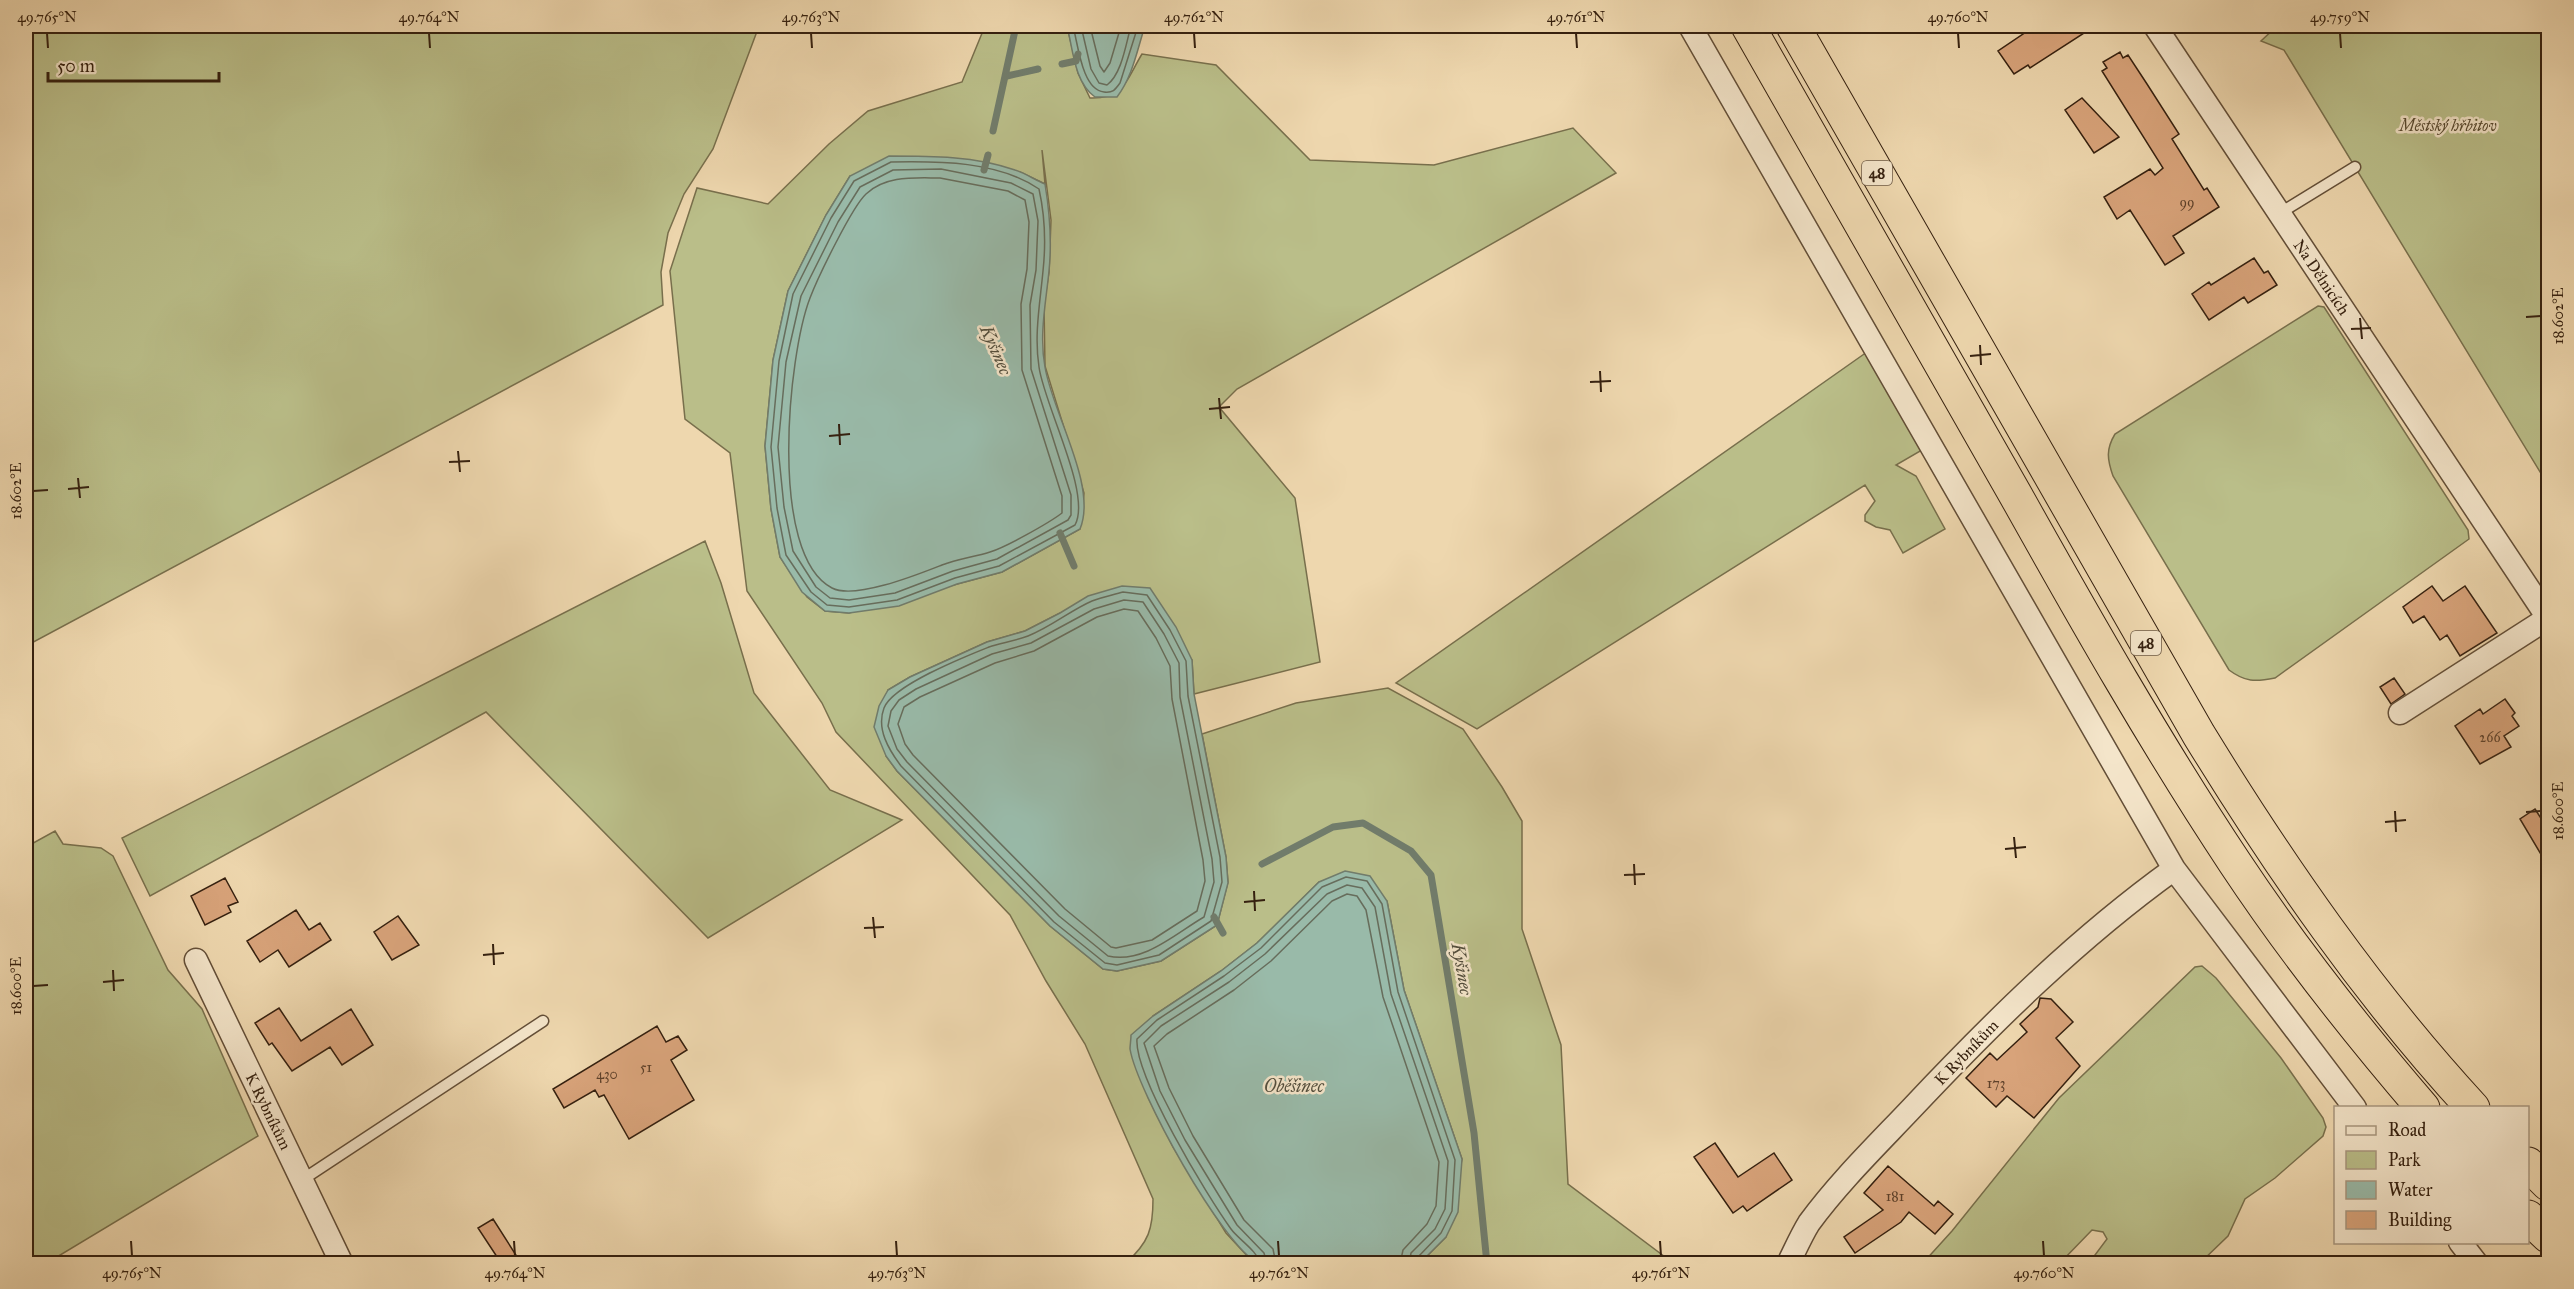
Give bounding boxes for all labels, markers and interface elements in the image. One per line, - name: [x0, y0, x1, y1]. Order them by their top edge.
- text: 49.765°N: [17, 8, 77, 26]
- text: 49.764°N: [399, 8, 460, 26]
- text: 49.763°N: [782, 8, 840, 26]
- text: 49.762°N: [1164, 8, 1224, 26]
- text: 49.761°N: [1547, 8, 1605, 26]
- text: 49.760°N: [1927, 8, 1989, 26]
- text: 49.759°N: [2310, 8, 2370, 26]
- scale bar: [48, 45, 219, 83]
- text: 50 m: [57, 55, 95, 77]
- park label: Městský hřbitov: [2397, 116, 2497, 135]
- road number: 48: [1862, 161, 1892, 185]
- house number: 99: [2179, 194, 2195, 211]
- street label: Na Dělnicích: [2289, 236, 2354, 319]
- text: 18.602°E: [2549, 287, 2567, 345]
- water label: Kyšinec: [975, 321, 1017, 379]
- text: 18.602°E: [7, 462, 25, 520]
- road number: 48: [2131, 631, 2161, 655]
- house number: 266: [2479, 729, 2501, 746]
- text: 18.600°E: [2549, 782, 2567, 840]
- water label: Kyšinec: [1446, 940, 1477, 997]
- text: 18.600°E: [7, 957, 25, 1015]
- street label: K Rybníkům: [1931, 1015, 2003, 1089]
- house number: 51: [640, 1059, 652, 1076]
- house number: 430: [596, 1066, 618, 1083]
- street label: K Rybníkům: [242, 1070, 296, 1153]
- water label: Oběšinec: [1264, 1075, 1324, 1097]
- house number: 173: [1987, 1075, 2005, 1092]
- legend: [2334, 1106, 2529, 1244]
- text: Road: [2388, 1119, 2426, 1141]
- text: Park: [2388, 1149, 2421, 1171]
- text: Water: [2388, 1179, 2433, 1201]
- house number: 181: [1886, 1188, 1905, 1205]
- text: Building: [2388, 1209, 2452, 1232]
- text: 49.765°N: [102, 1264, 162, 1282]
- text: 49.764°N: [485, 1264, 546, 1282]
- text: 49.763°N: [868, 1264, 926, 1282]
- text: 49.762°N: [1249, 1264, 1309, 1282]
- text: 49.761°N: [1632, 1264, 1690, 1282]
- text: 49.760°N: [2013, 1264, 2075, 1282]

